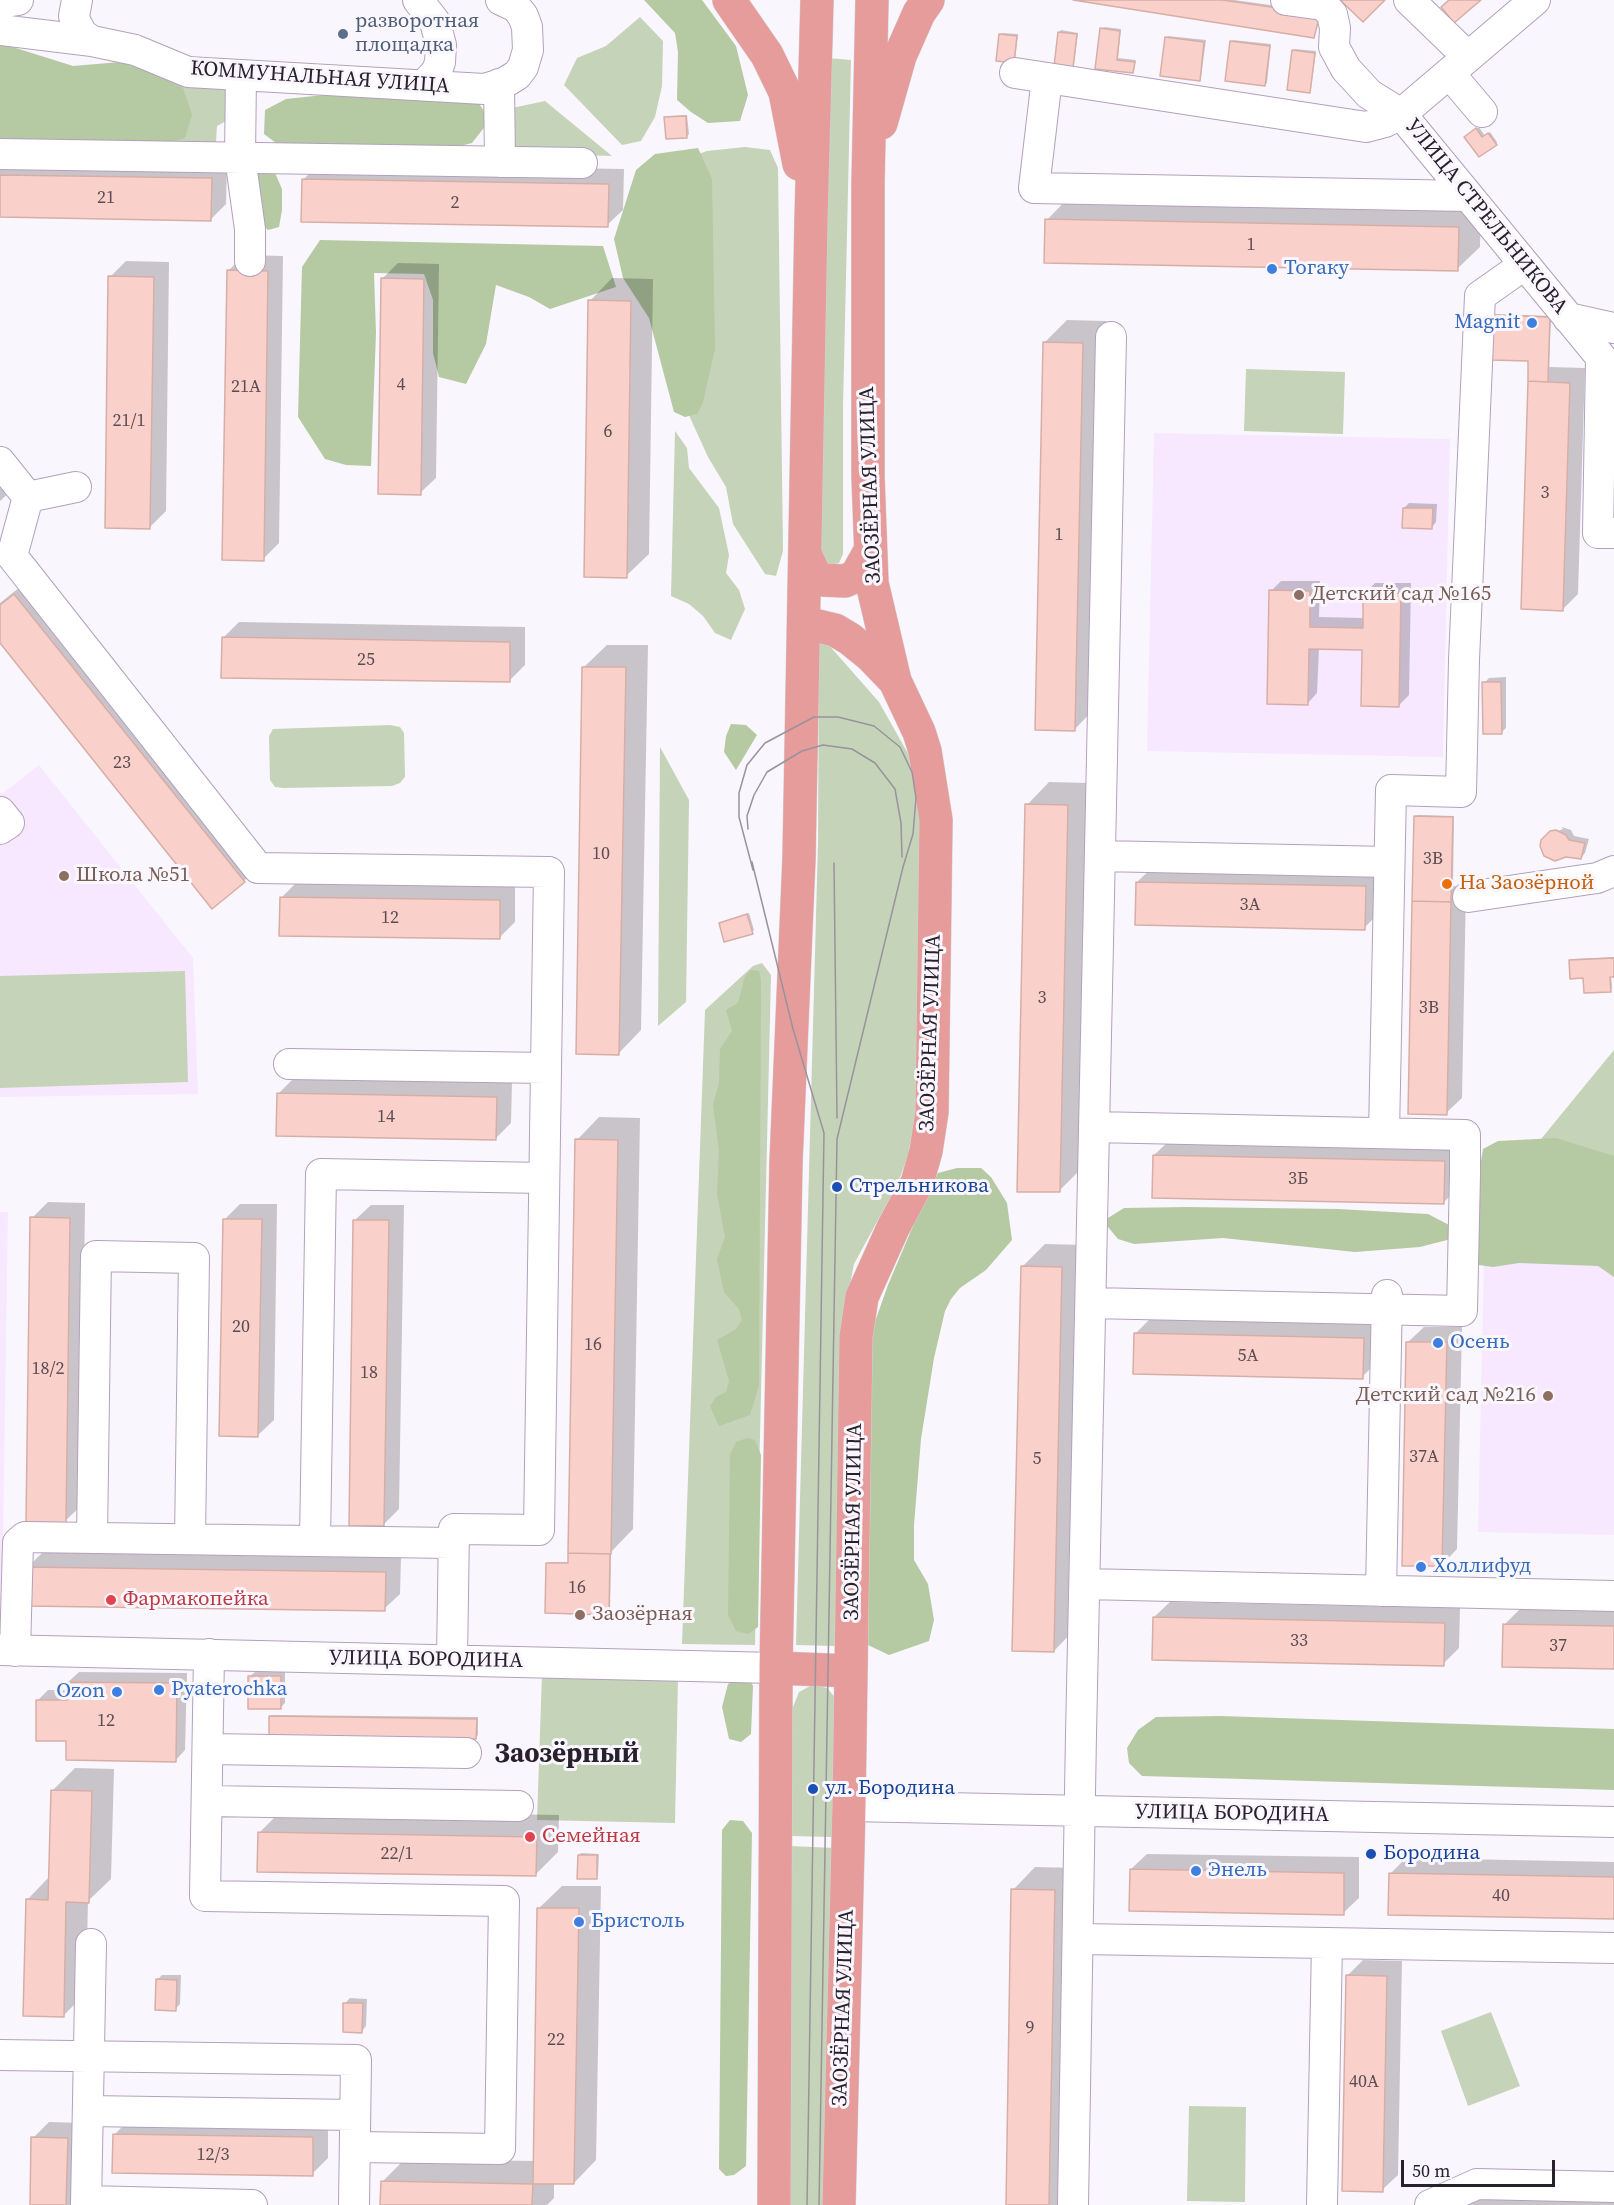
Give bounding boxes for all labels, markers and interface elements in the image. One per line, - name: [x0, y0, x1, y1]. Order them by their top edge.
- place label: разворотная площадка: [355, 9, 479, 59]
- marker: разворотная площадка: [336, 27, 350, 41]
- street label: КОММУНАЛЬНАЯ УЛИЦА: [189, 56, 451, 100]
- street label: УЛИЦА СТРЕЛЬНИКОВА: [1399, 114, 1573, 320]
- house number: 21: [97, 187, 115, 209]
- house number: 2: [451, 192, 459, 214]
- house number: 1: [1247, 234, 1255, 256]
- place label: Тогаку: [1284, 256, 1349, 282]
- marker: Тогаку: [1265, 262, 1279, 276]
- place label: Magnit: [1454, 310, 1520, 336]
- marker: Magnit: [1525, 316, 1539, 330]
- house number: 4: [397, 374, 405, 396]
- house number: 21А: [231, 376, 261, 398]
- street label: ЗАОЗЁРНАЯ УЛИЦА: [855, 386, 887, 584]
- house number: 21/1: [113, 410, 145, 432]
- house number: 6: [604, 421, 612, 443]
- house number: 3: [1541, 482, 1549, 504]
- house number: 1: [1055, 524, 1063, 546]
- place label: Детский сад №165: [1311, 582, 1491, 608]
- marker: Детский сад №165: [1292, 588, 1306, 602]
- house number: 25: [357, 649, 375, 671]
- house number: 23: [113, 752, 131, 774]
- house number: 10: [592, 843, 610, 865]
- house number: 3В: [1423, 848, 1443, 870]
- place label: Школа №51: [76, 863, 190, 889]
- marker: Школа №51: [57, 869, 71, 883]
- place label: На Заозёрной: [1459, 871, 1594, 897]
- marker: На Заозёрной: [1440, 877, 1454, 891]
- house number: 3А: [1240, 894, 1260, 916]
- house number: 12: [381, 907, 399, 929]
- street label: ЗАОЗЁРНАЯ УЛИЦА: [915, 934, 947, 1132]
- house number: 3: [1038, 987, 1046, 1009]
- house number: 3В: [1419, 997, 1439, 1019]
- house number: 14: [377, 1106, 395, 1128]
- house number: 3Б: [1288, 1168, 1308, 1190]
- place label: Стрельникова: [849, 1174, 989, 1200]
- marker: Стрельникова: [830, 1180, 844, 1194]
- house number: 20: [232, 1316, 250, 1338]
- place label: Осень: [1450, 1330, 1510, 1356]
- house number: 16: [584, 1334, 602, 1356]
- marker: Осень: [1431, 1336, 1445, 1350]
- house number: 5А: [1238, 1345, 1258, 1367]
- house number: 18/2: [32, 1358, 64, 1380]
- house number: 18: [360, 1362, 378, 1384]
- place label: Детский сад №216: [1356, 1383, 1536, 1409]
- marker: Детский сад №216: [1541, 1389, 1555, 1403]
- street label: ЗАОЗЁРНАЯ УЛИЦА: [840, 1423, 868, 1621]
- house number: 37А: [1409, 1446, 1439, 1468]
- house number: 5: [1033, 1448, 1041, 1470]
- place label: Холлифуд: [1433, 1554, 1531, 1580]
- marker: Холлифуд: [1414, 1560, 1428, 1574]
- house number: 16: [568, 1577, 586, 1599]
- place label: Фармакопейка: [123, 1587, 269, 1613]
- marker: Фармакопейка: [104, 1593, 118, 1607]
- place label: Заозёрная: [592, 1602, 693, 1628]
- marker: Заозёрная: [573, 1608, 587, 1622]
- house number: 33: [1290, 1630, 1308, 1652]
- house number: 37: [1549, 1635, 1567, 1657]
- street label: УЛИЦА БОРОДИНА: [329, 1646, 523, 1674]
- place label: Pyaterochka: [171, 1677, 287, 1703]
- place label: Ozon: [56, 1679, 105, 1705]
- marker: Pyaterochka: [152, 1683, 166, 1697]
- marker: Ozon: [110, 1685, 124, 1699]
- house number: 12: [97, 1710, 115, 1732]
- district label: Заозёрный: [495, 1739, 639, 1771]
- place label: ул. Бородина: [825, 1776, 955, 1802]
- marker: ул. Бородина: [806, 1782, 820, 1796]
- street label: УЛИЦА БОРОДИНА: [1135, 1800, 1329, 1828]
- place label: Семейная: [542, 1824, 641, 1850]
- marker: Семейная: [523, 1830, 537, 1844]
- place label: Бородина: [1383, 1841, 1480, 1867]
- house number: 22/1: [381, 1843, 413, 1865]
- marker: Бородина: [1364, 1847, 1378, 1861]
- place label: Энель: [1208, 1858, 1267, 1884]
- marker: Энель: [1189, 1864, 1203, 1878]
- house number: 40: [1492, 1885, 1510, 1907]
- place label: Бристоль: [591, 1909, 685, 1935]
- street label: ЗАОЗЁРНАЯ УЛИЦА: [828, 1909, 860, 2107]
- marker: Бристоль: [572, 1915, 586, 1929]
- house number: 9: [1026, 2017, 1034, 2039]
- house number: 22: [547, 2029, 565, 2051]
- house number: 40А: [1349, 2071, 1379, 2093]
- house number: 12/3: [197, 2144, 229, 2166]
- scale bar: [1404, 2148, 1558, 2186]
- text: 50 m: [1412, 2158, 1450, 2183]

